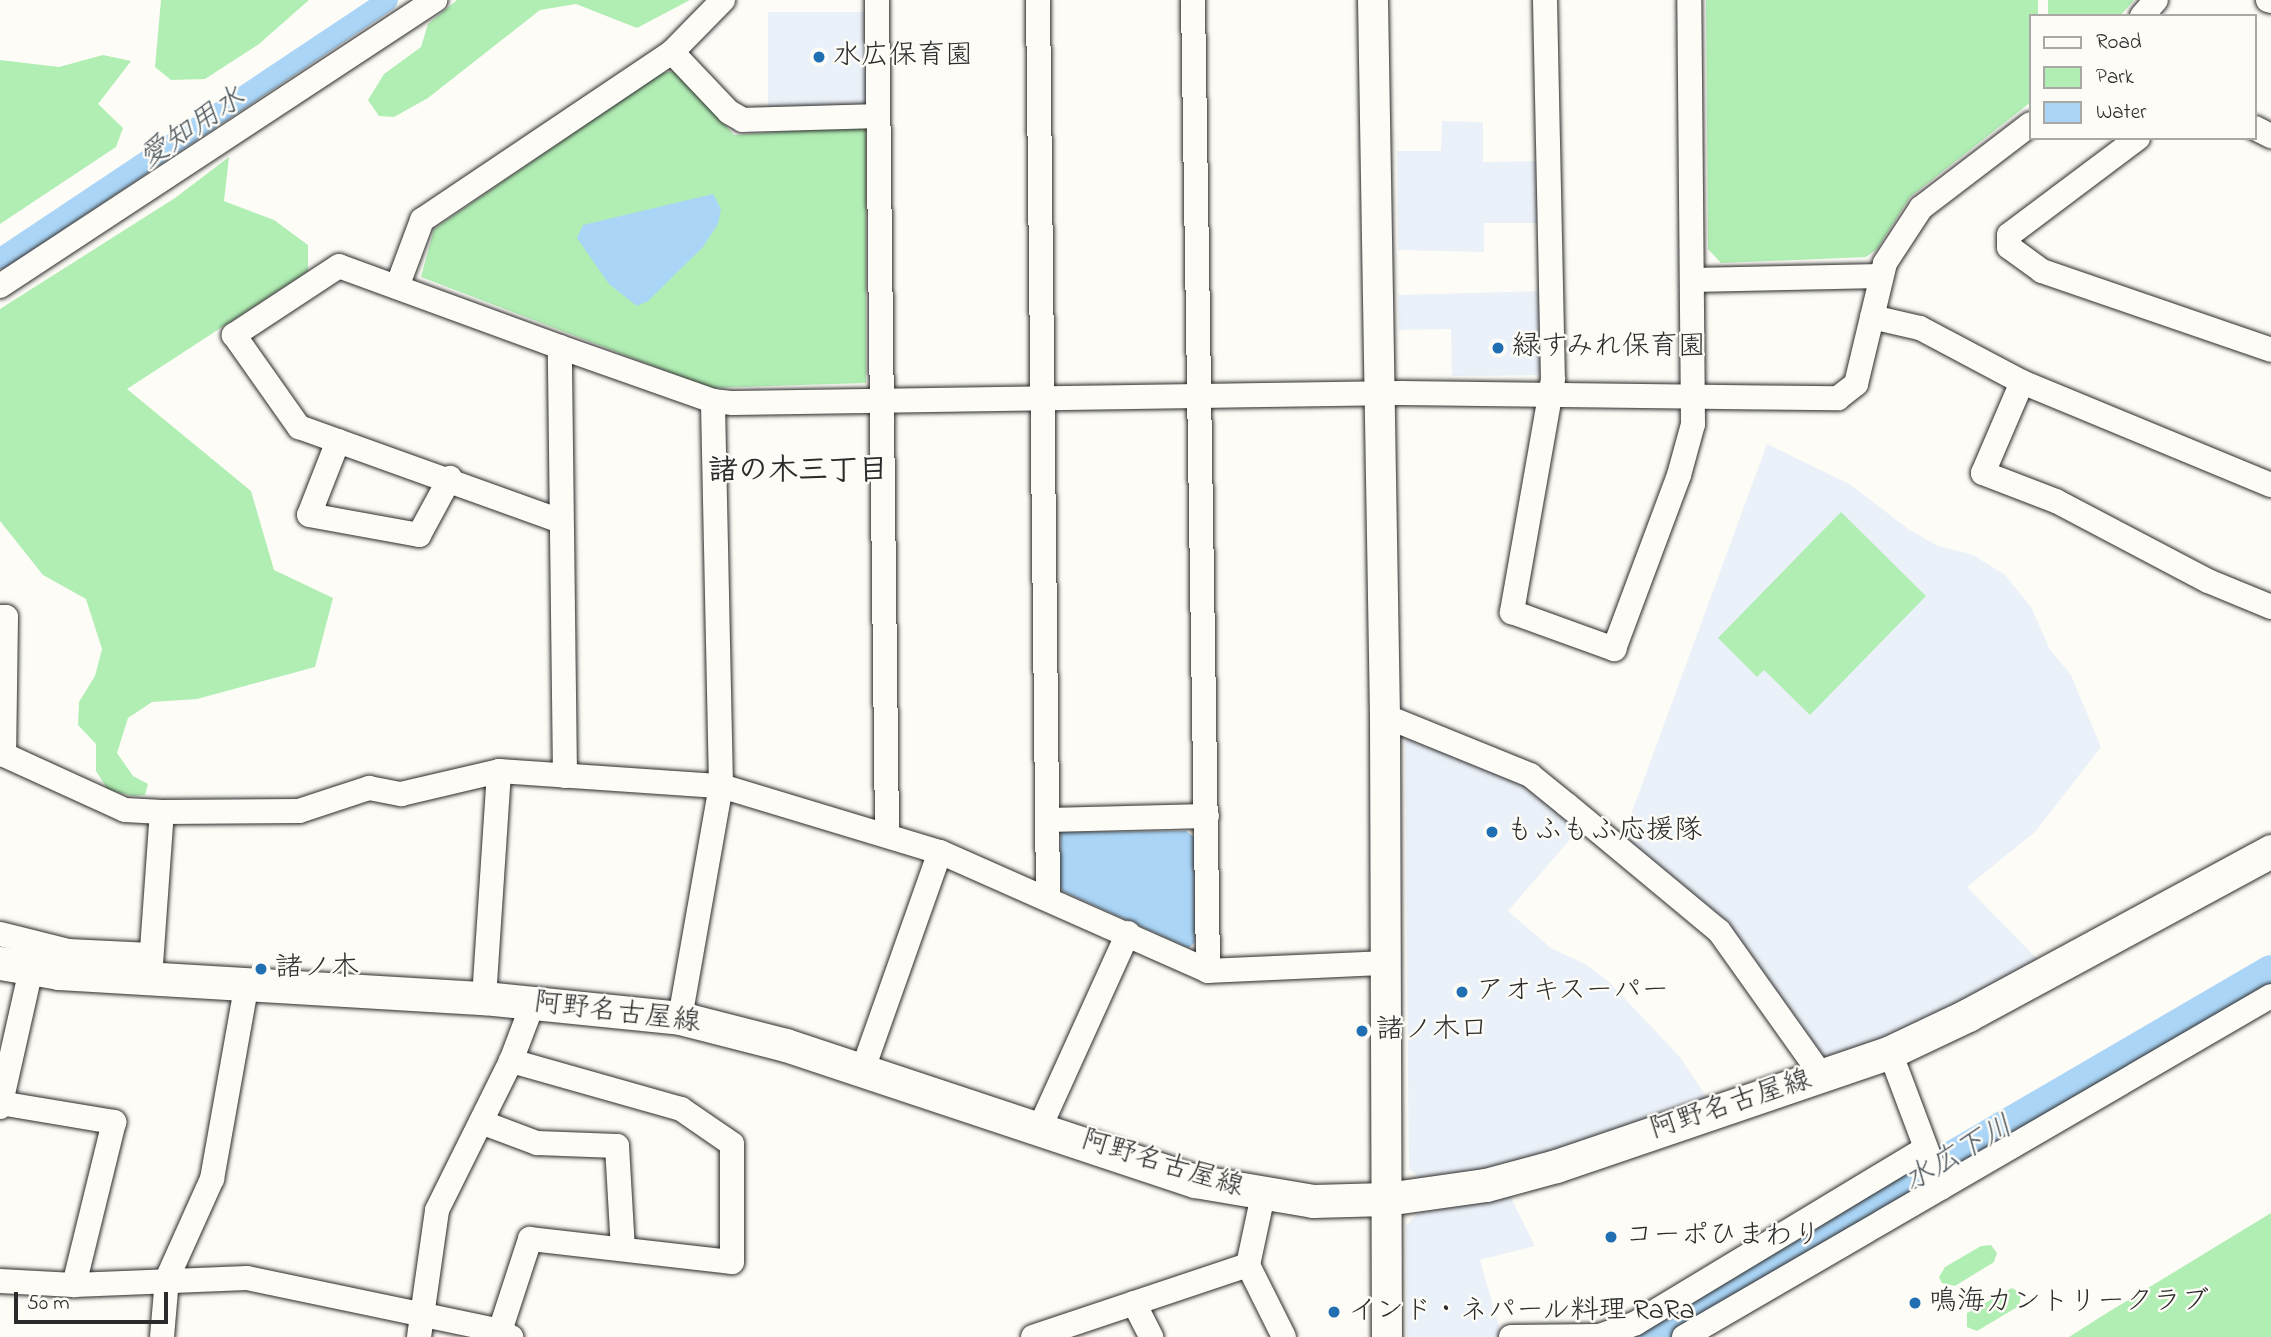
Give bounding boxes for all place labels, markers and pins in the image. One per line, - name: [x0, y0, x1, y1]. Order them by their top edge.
- place label: 水広保育園: [833, 40, 973, 74]
- marker: 水広保育園: [811, 49, 827, 65]
- place label: 緑すみれ保育園: [1512, 331, 1708, 365]
- marker: 緑すみれ保育園: [1490, 340, 1506, 356]
- place label: もふもふ応援隊: [1506, 815, 1702, 849]
- marker: もふもふ応援隊: [1484, 824, 1500, 840]
- place label: 諸ノ木: [275, 952, 359, 986]
- marker: 諸ノ木: [253, 961, 269, 977]
- place label: アオキスーパー: [1476, 975, 1671, 1009]
- marker: アオキスーパー: [1454, 984, 1470, 1000]
- place label: 諸ノ木口: [1376, 1014, 1488, 1048]
- marker: 諸ノ木口: [1354, 1023, 1370, 1039]
- place label: コーポひまわり: [1625, 1220, 1821, 1254]
- marker: コーポひまわり: [1603, 1229, 1619, 1245]
- place label: 鳴海カントリークラブ: [1929, 1286, 2209, 1320]
- place label: インド・ネパール料理 RaRa: [1348, 1295, 1696, 1329]
- marker: 鳴海カントリークラブ: [1907, 1295, 1923, 1311]
- marker: インド・ネパール料理 RaRa: [1326, 1304, 1342, 1320]

